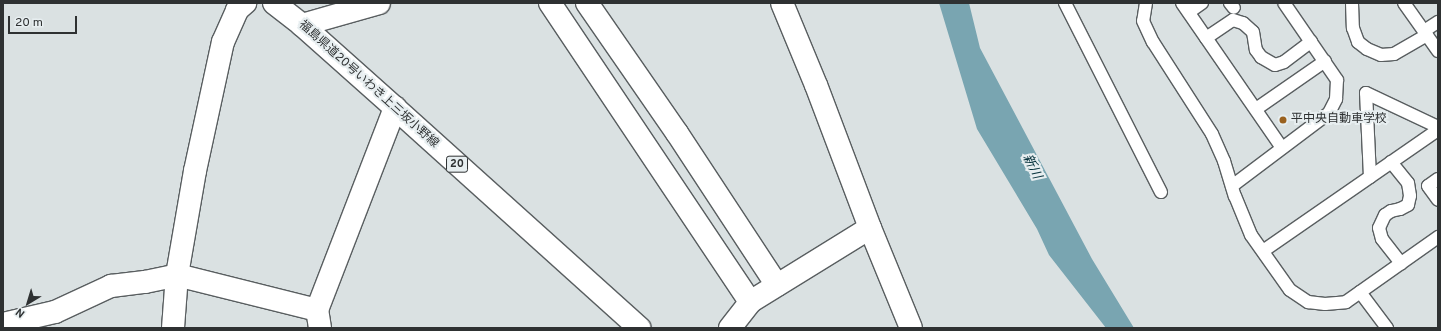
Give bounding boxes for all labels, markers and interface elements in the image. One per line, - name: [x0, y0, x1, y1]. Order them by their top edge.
- scale bar: [10, 8, 79, 34]
- text: 20 m: [15, 15, 43, 31]
- street label: 福島県道20号いわき上三坂小野線: [295, 18, 441, 152]
- place label: 平中央自動車学校: [1291, 113, 1387, 127]
- marker: 平中央自動車学校: [1278, 115, 1288, 125]
- water label: 新川: [1018, 152, 1044, 182]
- road number: 20: [446, 155, 468, 173]
- north arrow: [8, 283, 48, 323]
- text: N: [13, 305, 28, 320]

